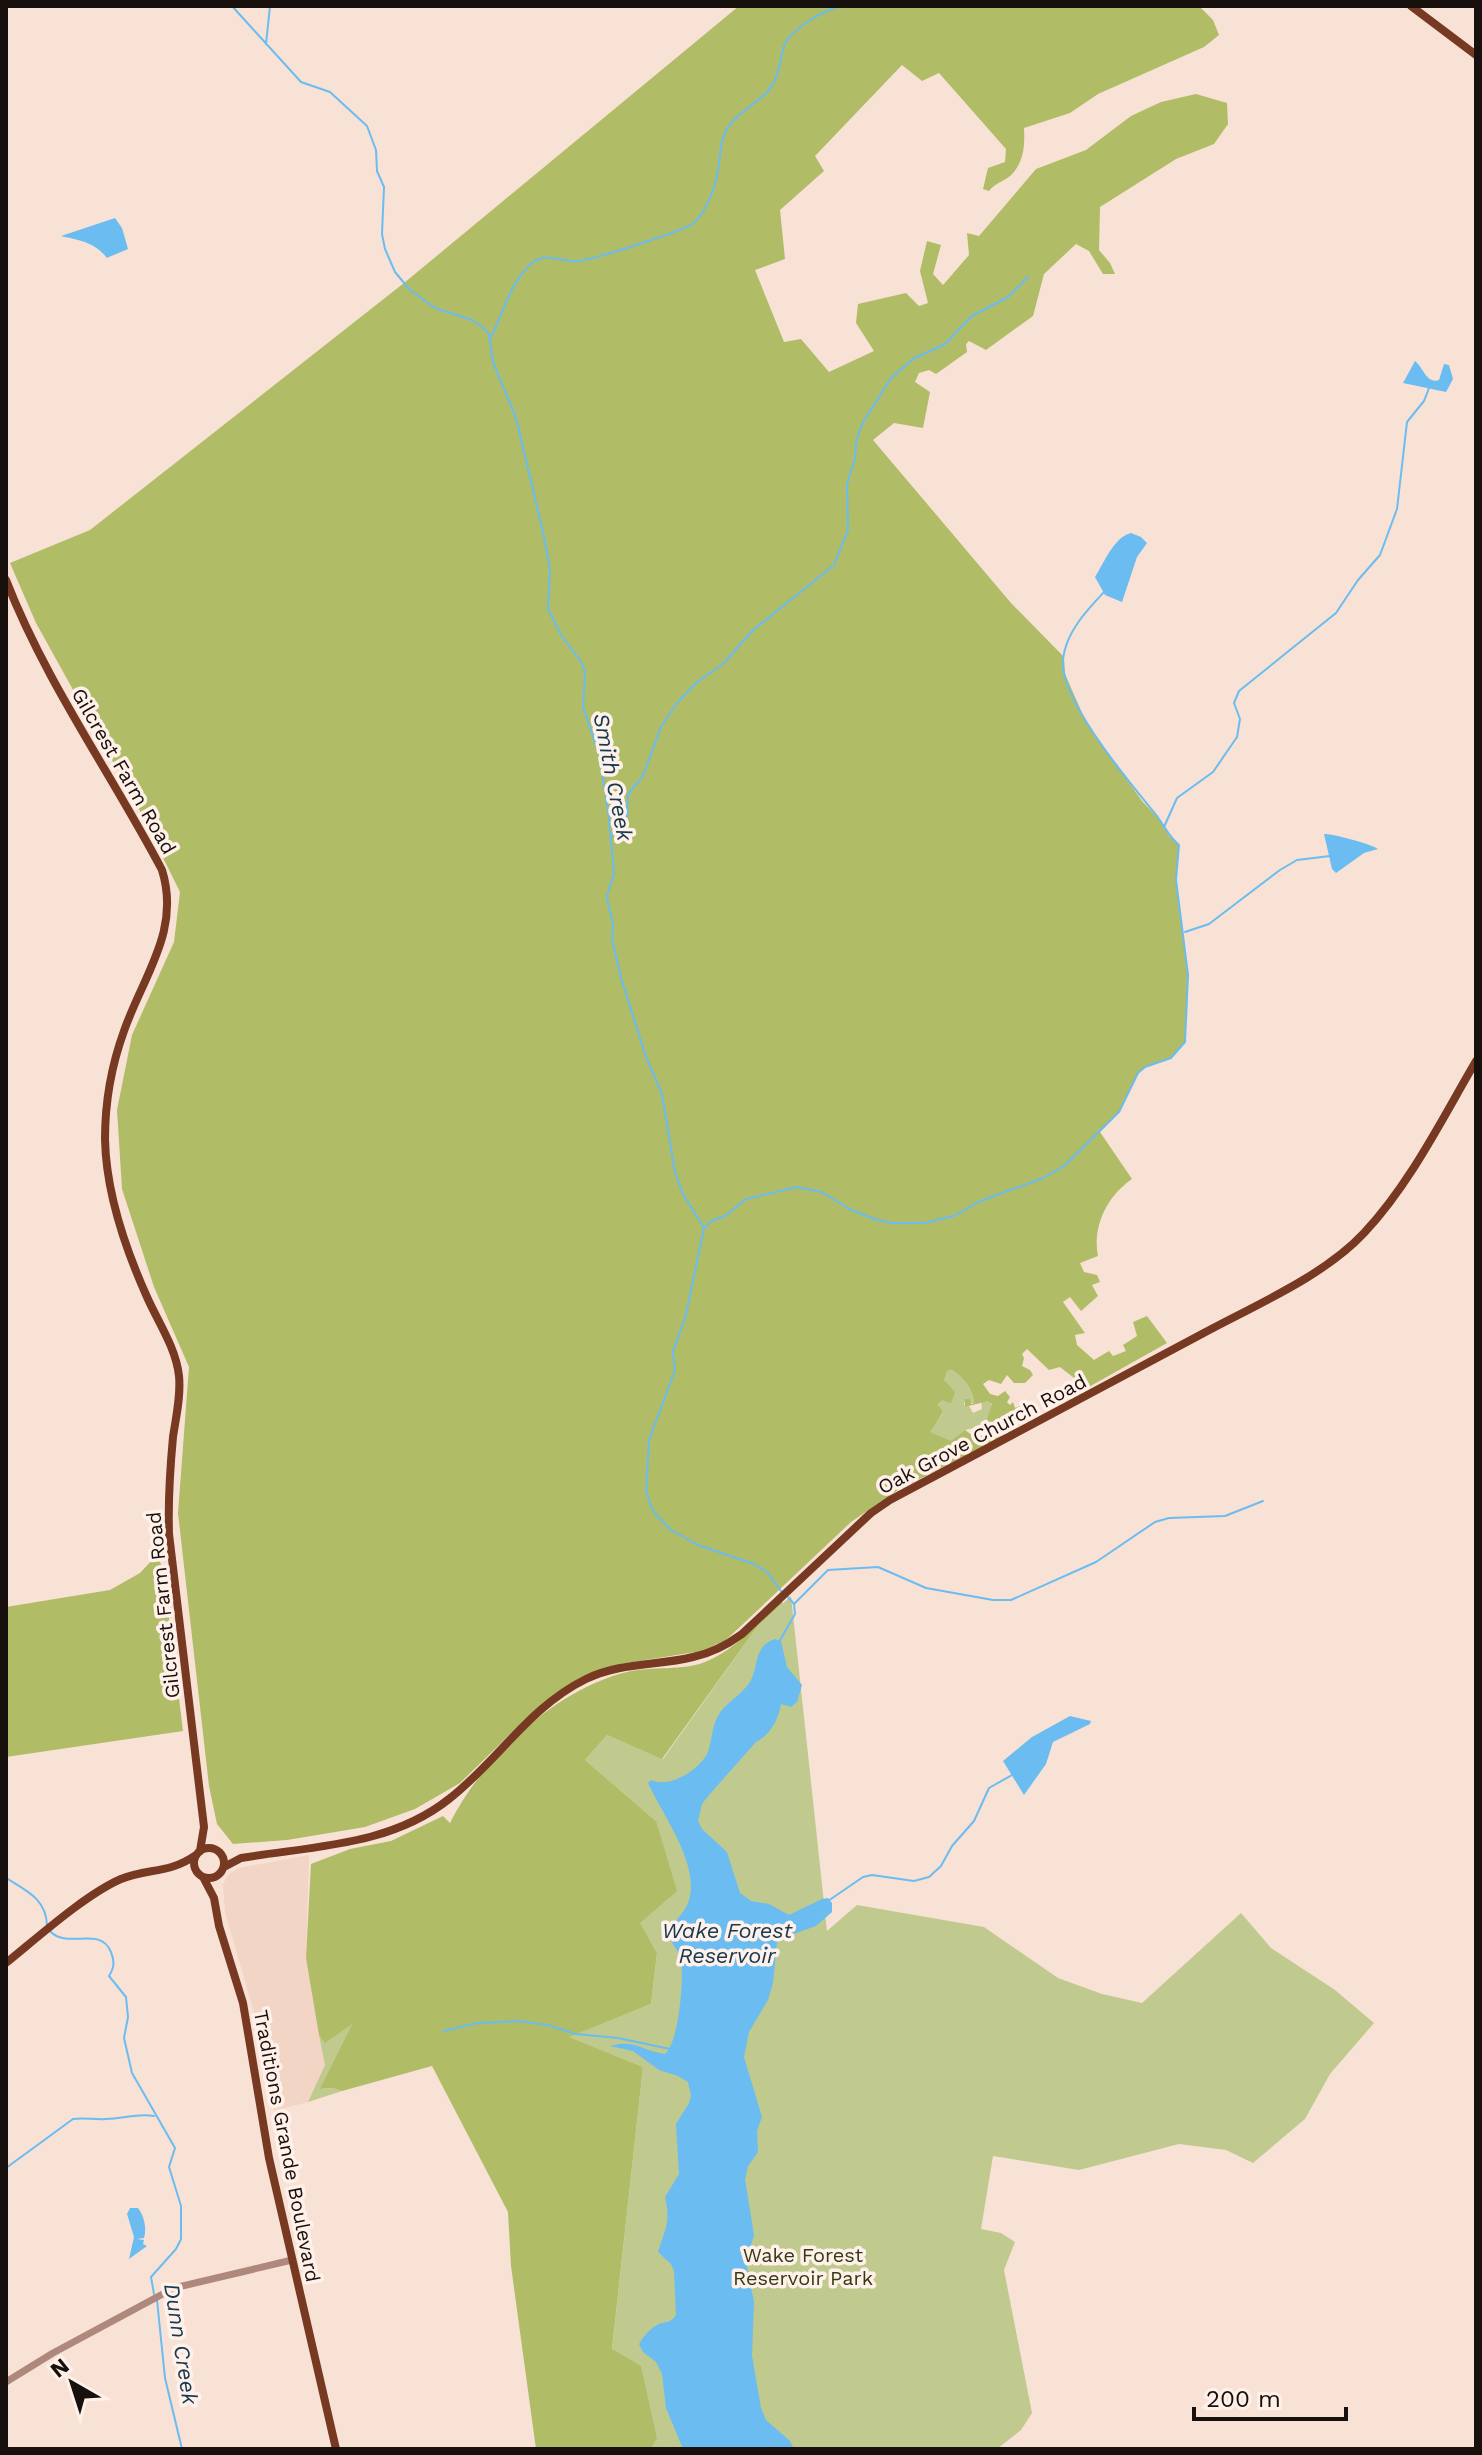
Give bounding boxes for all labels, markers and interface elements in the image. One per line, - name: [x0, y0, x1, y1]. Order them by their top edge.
- street label: Gilcrest Farm Road: [67, 684, 181, 858]
- water label: Smith Creek: [588, 711, 638, 844]
- street label: Oak Grove Church Road: [874, 1369, 1090, 1499]
- street label: Gilcrest Farm Road: [141, 1510, 185, 1700]
- water label: Wake Forest Reservoir: [662, 1918, 793, 1968]
- street label: Traditions Grande Boulevard: [249, 2008, 325, 2284]
- park label: Wake Forest Reservoir Park: [733, 2243, 873, 2290]
- water label: Dunn Creek: [159, 2282, 203, 2407]
- north arrow: [32, 2343, 112, 2423]
- text: N: [46, 2353, 74, 2383]
- scale bar: [1194, 2371, 1346, 2421]
- text: 200 m: [1206, 2385, 1281, 2413]

